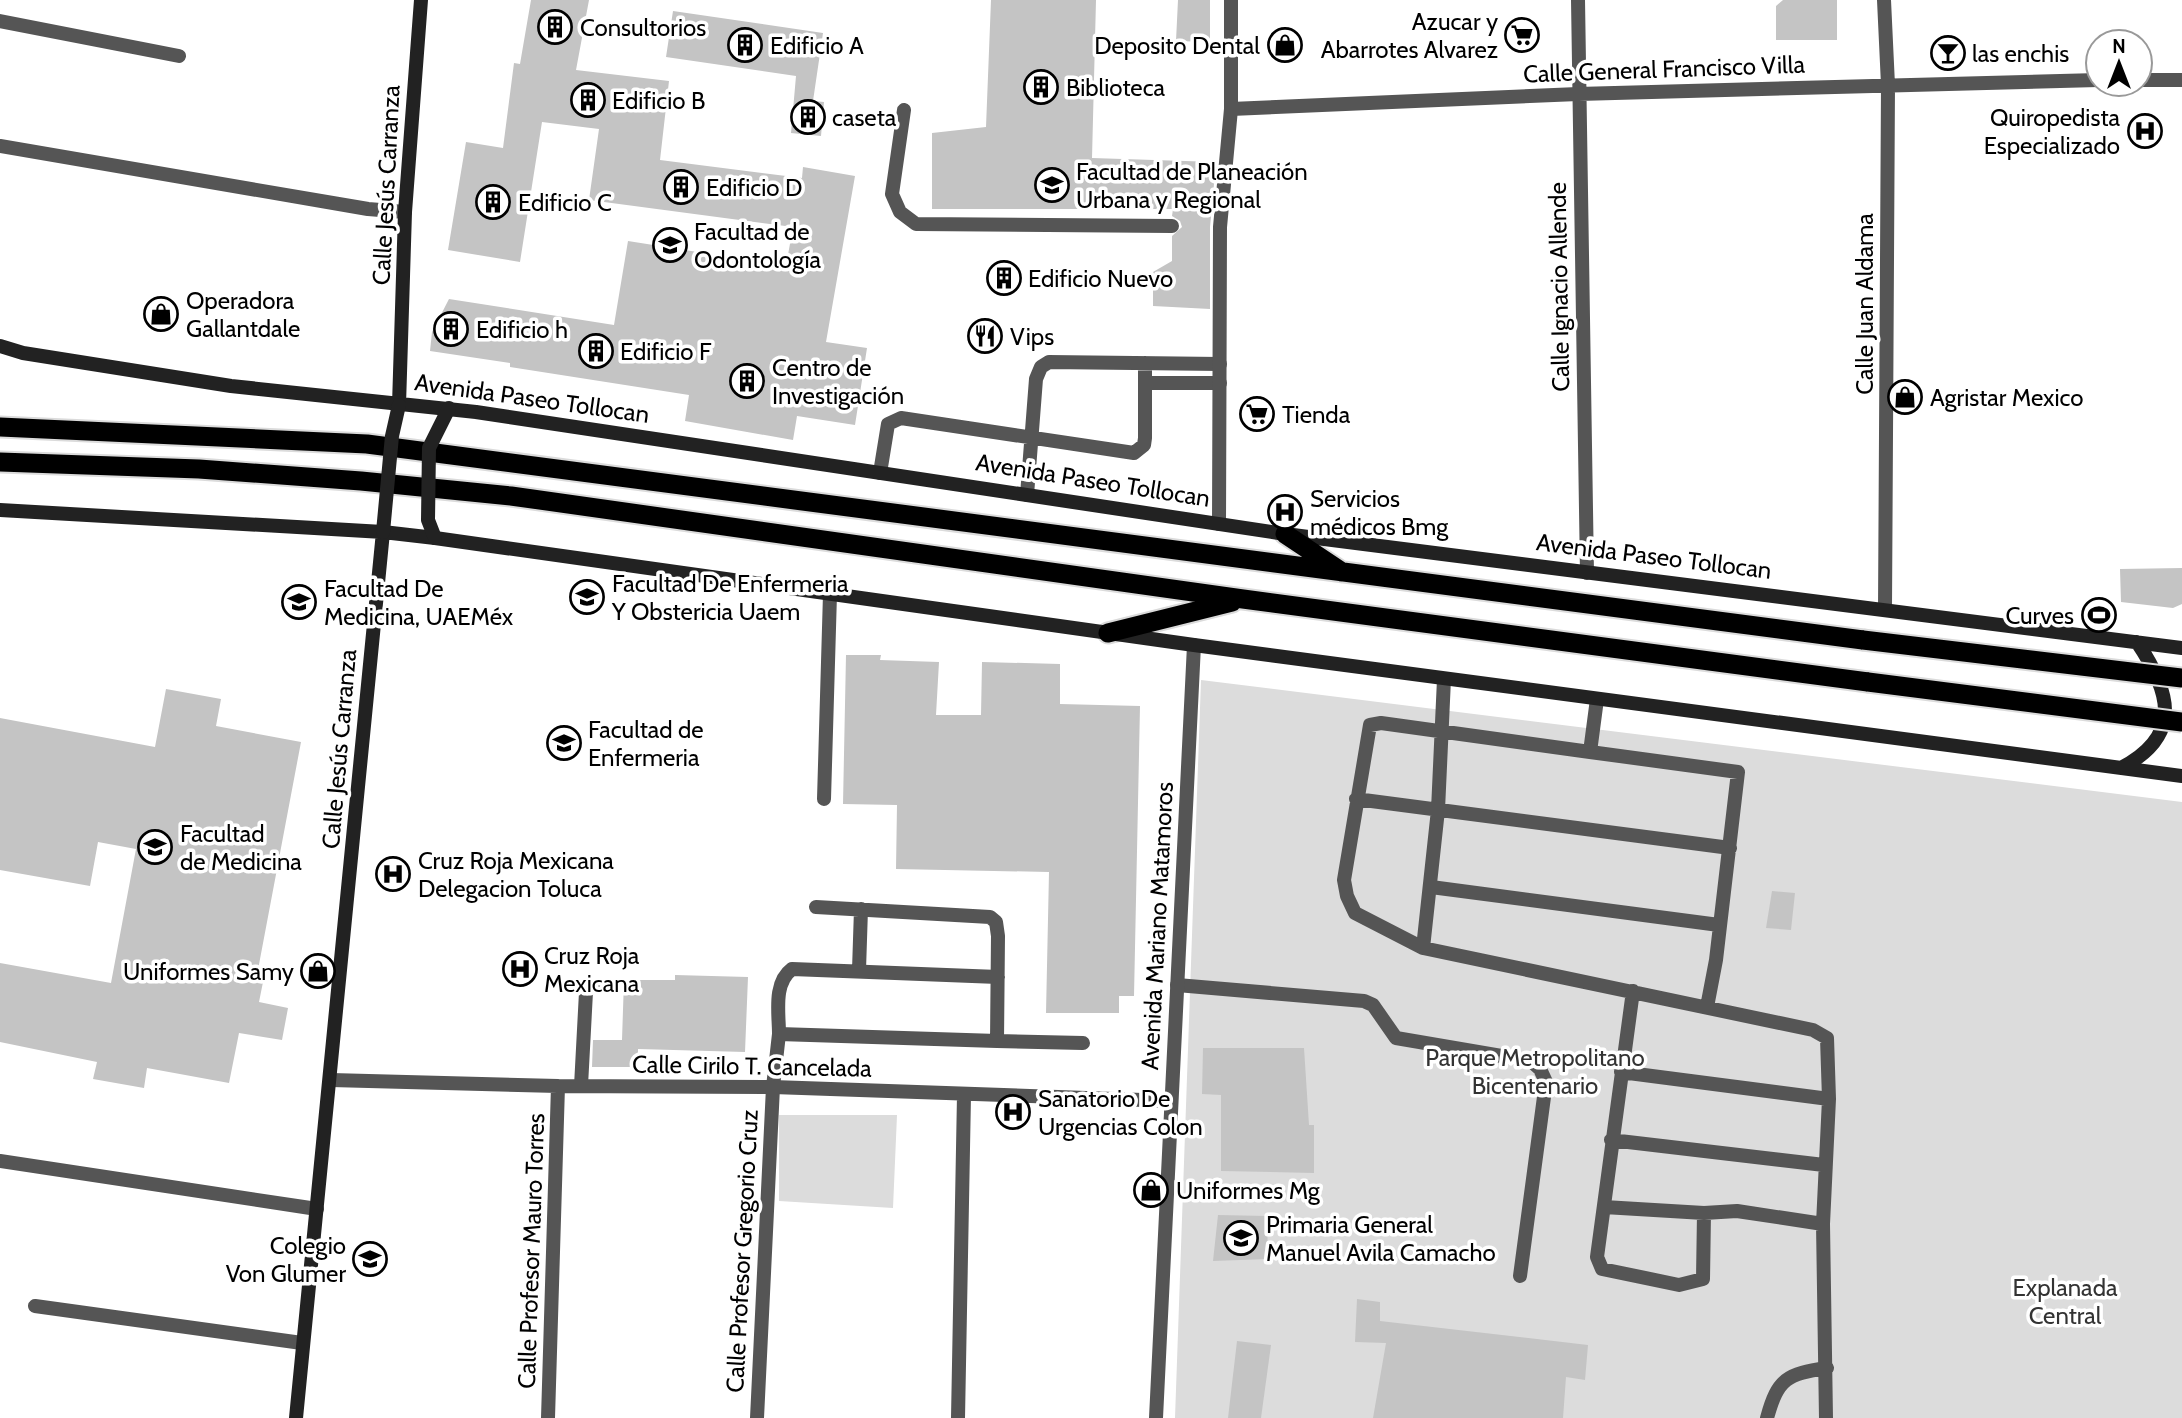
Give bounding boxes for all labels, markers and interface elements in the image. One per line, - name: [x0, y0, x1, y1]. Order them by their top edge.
- place label: Azucar y Abarrotes Alvarez: [1321, 7, 1498, 64]
- building icon: Consultorios: [536, 8, 574, 46]
- place label: Consultorios: [580, 13, 706, 42]
- supermarket icon: Azucar y Abarrotes Alvarez: [1503, 16, 1541, 54]
- building icon: Edificio A: [726, 26, 764, 64]
- shop icon: Deposito Dental: [1266, 26, 1304, 64]
- north arrow: [2084, 28, 2154, 98]
- place label: Edificio A: [770, 31, 864, 60]
- place label: Deposito Dental: [1094, 31, 1260, 60]
- bar icon: las enchis: [1929, 34, 1967, 72]
- text: N: [2112, 35, 2126, 58]
- place label: las enchis: [1972, 39, 2069, 68]
- street label: Calle General Francisco Villa: [1523, 50, 1806, 88]
- building icon: Biblioteca: [1022, 68, 1060, 106]
- place label: Biblioteca: [1066, 73, 1166, 102]
- building icon: Edificio B: [569, 81, 607, 119]
- street label: Calle Jesús Carranza: [366, 84, 406, 286]
- place label: Edificio B: [612, 86, 705, 115]
- building icon: caseta: [789, 98, 827, 136]
- place label: caseta: [832, 103, 897, 132]
- place label: Quiropedista Especializado: [1984, 103, 2120, 160]
- hospital icon: Quiropedista Especializado: [2126, 112, 2164, 150]
- place label: Facultad de Planeación Urbana y Regional: [1076, 157, 1308, 214]
- school or university icon: Facultad de Planeación Urbana y Regional: [1033, 166, 1071, 204]
- building icon: Edificio D: [662, 168, 700, 206]
- place label: Edificio D: [706, 173, 802, 202]
- street label: Calle Ignacio Allende: [1543, 182, 1575, 392]
- building icon: Edificio C: [474, 183, 512, 221]
- place label: Edificio C: [518, 188, 612, 217]
- street label: Calle Juan Aldama: [1850, 213, 1879, 395]
- place label: Facultad de Odontología: [694, 217, 822, 274]
- school or university icon: Facultad de Odontología: [651, 226, 689, 264]
- building icon: Edificio Nuevo: [985, 259, 1023, 297]
- place label: Edificio Nuevo: [1028, 264, 1173, 293]
- place label: Operadora Gallantdale: [186, 286, 300, 343]
- shop icon: Operadora Gallantdale: [142, 295, 180, 333]
- building icon: Edificio h: [432, 310, 470, 348]
- place label: Edificio h: [476, 315, 568, 344]
- restaurant icon: Vips: [966, 317, 1004, 355]
- place label: Vips: [1010, 322, 1054, 351]
- building icon: Edificio F: [577, 332, 615, 370]
- place label: Edificio F: [620, 337, 712, 366]
- place label: Centro de Investigación: [772, 353, 904, 410]
- building icon: Centro de Investigación: [728, 362, 766, 400]
- street label: Avenida Paseo Tollocan: [413, 367, 651, 429]
- shop icon: Agristar Mexico: [1886, 378, 1924, 416]
- place label: Agristar Mexico: [1930, 383, 2084, 412]
- supermarket icon: Tienda: [1238, 395, 1276, 433]
- place label: Tienda: [1282, 400, 1351, 429]
- street label: Avenida Paseo Tollocan: [974, 447, 1212, 513]
- place label: Servicios médicos Bmg: [1310, 484, 1449, 541]
- hospital icon: Servicios médicos Bmg: [1266, 493, 1304, 531]
- street label: Avenida Paseo Tollocan: [1535, 527, 1773, 585]
- place label: Facultad De Enfermeria Y Obstericia Uaem: [611, 569, 849, 626]
- place label: Facultad De Medicina, UAEMéx: [324, 574, 514, 631]
- school or university icon: Facultad De Enfermeria Y Obstericia Uaem: [568, 578, 606, 616]
- school or university icon: Facultad De Medicina, UAEMéx: [280, 583, 318, 621]
- sports icon: Curves: [2080, 596, 2118, 634]
- place label: Curves: [2006, 601, 2074, 630]
- street label: Calle Jesús Carranza: [316, 648, 362, 850]
- place label: Facultad de Enfermeria: [588, 715, 704, 772]
- school or university icon: Facultad de Enfermeria: [545, 724, 583, 762]
- street label: Avenida Mariano Matamoros: [1135, 781, 1179, 1071]
- place label: Facultad de Medicina: [180, 819, 302, 876]
- school or university icon: Facultad de Medicina: [136, 828, 174, 866]
- place label: Cruz Roja Mexicana Delegacion Toluca: [418, 846, 614, 903]
- hospital icon: Cruz Roja Mexicana Delegacion Toluca: [374, 855, 412, 893]
- place label: Cruz Roja Mexicana: [544, 941, 640, 998]
- hospital icon: Cruz Roja Mexicana: [501, 950, 539, 988]
- shop icon: Uniformes Samy: [299, 952, 337, 990]
- place label: Uniformes Samy: [123, 957, 294, 986]
- park label: Parque Metropolitano Bicentenario: [1425, 1043, 1645, 1100]
- street label: Calle Cirilo T. Cancelada: [632, 1049, 872, 1083]
- place label: Sanatorio De Urgencias Colon: [1038, 1084, 1203, 1141]
- hospital icon: Sanatorio De Urgencias Colon: [994, 1093, 1032, 1131]
- street label: Calle Profesor Gregorio Cruz: [720, 1109, 764, 1393]
- street label: Calle Profesor Mauro Torres: [512, 1113, 550, 1389]
- shop icon: Uniformes Mg: [1132, 1171, 1170, 1209]
- place label: Uniformes Mg: [1176, 1176, 1321, 1205]
- place label: Primaria General Manuel Avila Camacho: [1266, 1210, 1496, 1267]
- school or university icon: Primaria General Manuel Avila Camacho: [1222, 1219, 1260, 1257]
- place label: Colegio Von Glumer: [226, 1231, 346, 1288]
- school or university icon: Colegio Von Glumer: [351, 1240, 389, 1278]
- park label: Explanada Central: [2012, 1273, 2118, 1330]

